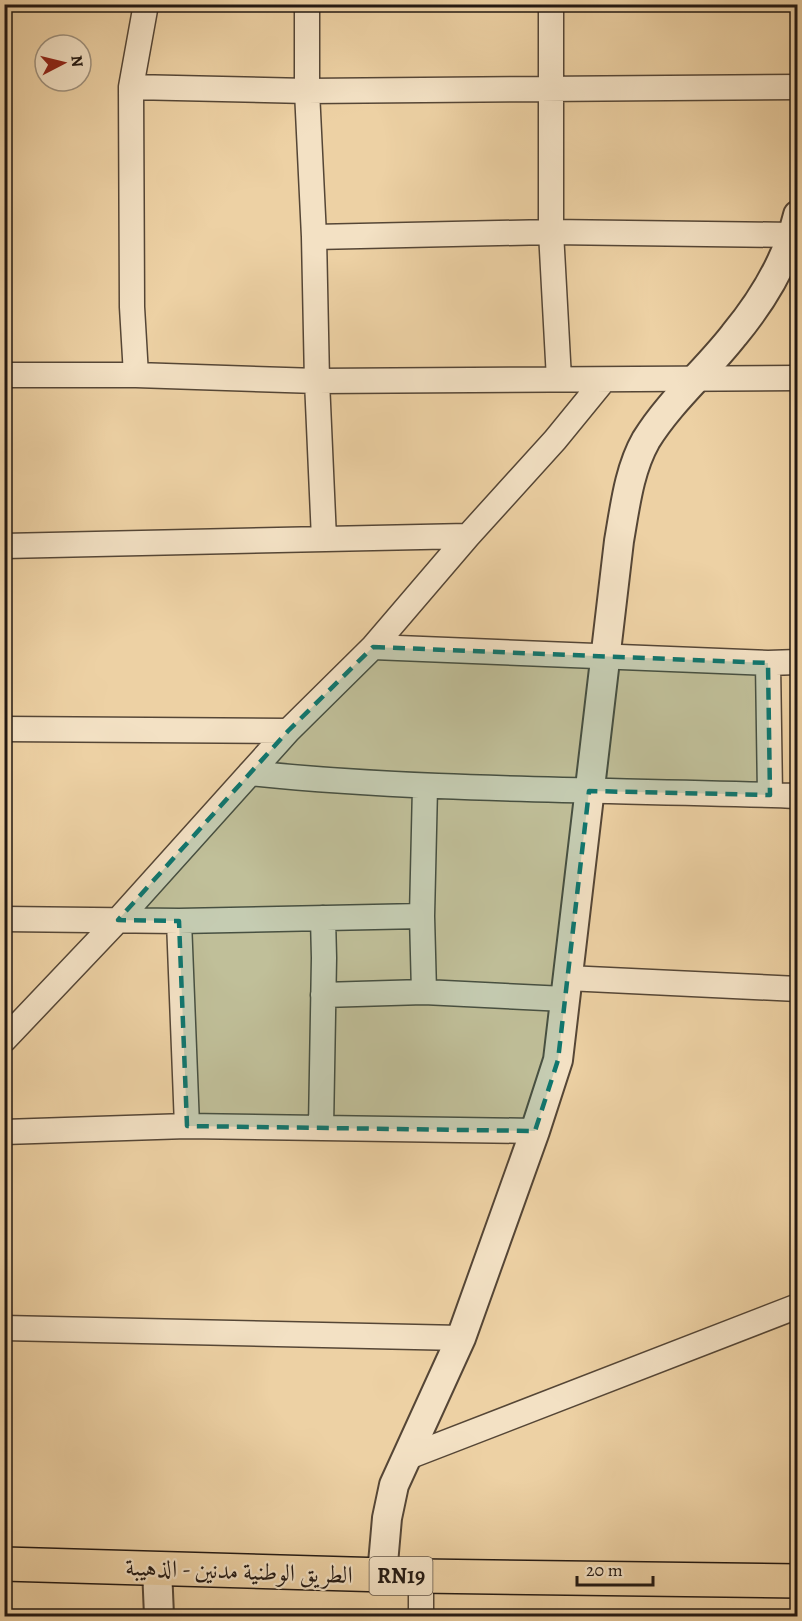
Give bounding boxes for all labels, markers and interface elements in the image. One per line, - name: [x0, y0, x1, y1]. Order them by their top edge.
- north arrow: [33, 33, 93, 93]
- text: N: [65, 54, 89, 69]
- scale bar: [577, 1549, 654, 1587]
- street label: الطريق الوطنية مدنين - الذهيبة: [125, 1551, 353, 1591]
- road number: RN19: [370, 1557, 432, 1595]
- text: 20 m: [586, 1558, 623, 1582]

